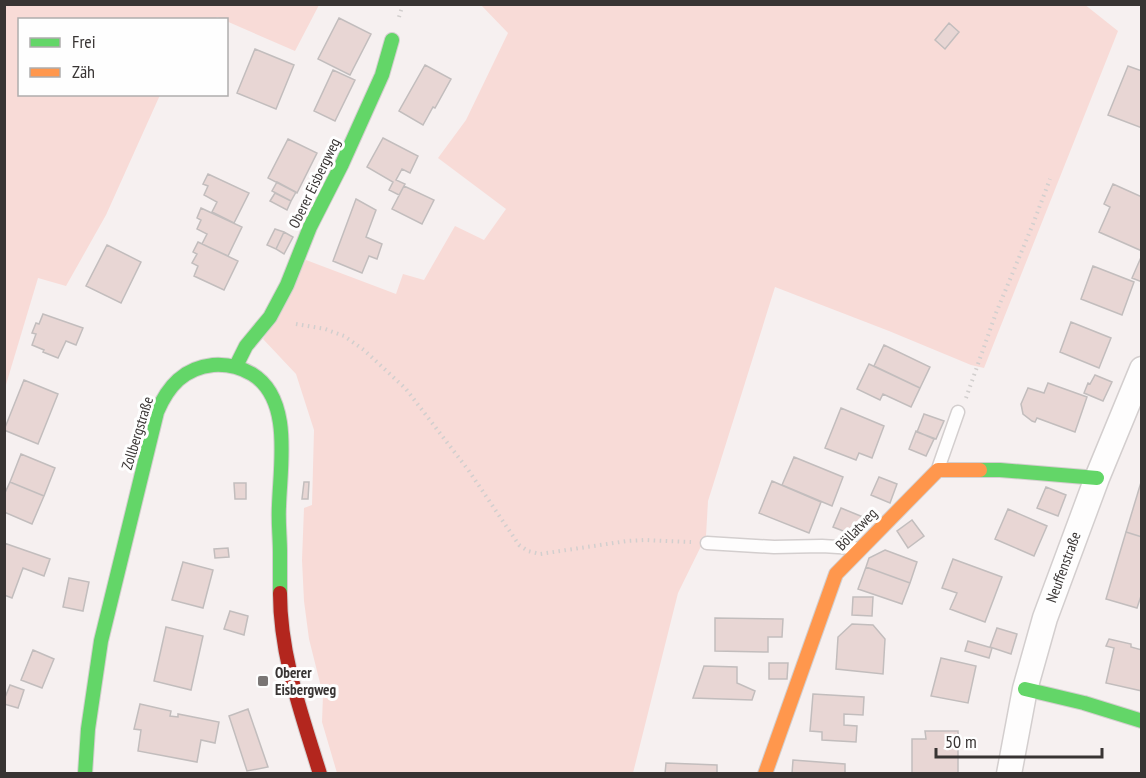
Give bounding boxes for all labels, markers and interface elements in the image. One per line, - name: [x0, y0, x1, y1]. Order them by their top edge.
- legend: [18, 18, 228, 96]
- text: Frei: [72, 30, 96, 53]
- text: Zäh: [72, 60, 95, 83]
- street label: Oberer Eisbergweg: [284, 135, 344, 231]
- street label: Zollbergstraße: [117, 394, 157, 472]
- street label: Böllatweg: [831, 504, 881, 554]
- street label: Neuffenstraße: [1041, 529, 1085, 605]
- place label: Oberer Eisbergweg: [275, 663, 336, 699]
- marker: Oberer Eisbergweg: [256, 674, 270, 688]
- scale bar: [936, 721, 1102, 759]
- text: 50 m: [945, 730, 977, 753]

